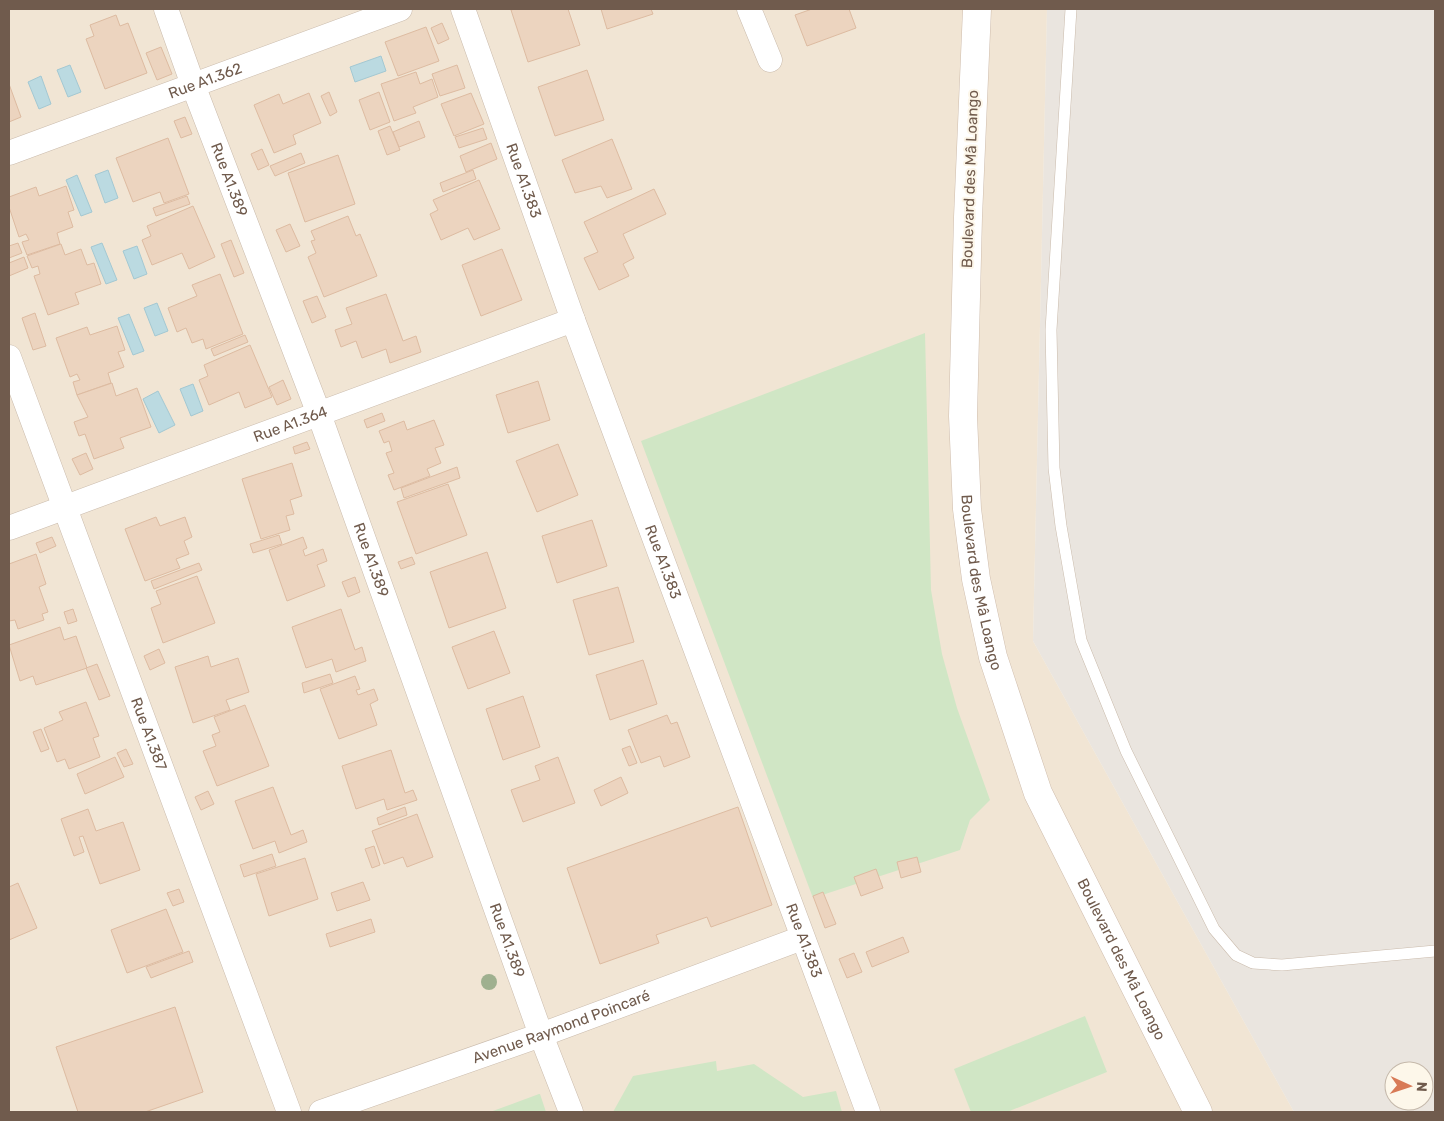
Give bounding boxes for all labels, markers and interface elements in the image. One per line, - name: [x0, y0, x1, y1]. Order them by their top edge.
- street label: Rue A1.362: [166, 59, 245, 103]
- street label: Boulevard des Mâ Loango: [958, 90, 982, 268]
- street label: Rue A1.389: [207, 140, 252, 219]
- street label: Rue A1.383: [502, 141, 545, 220]
- street label: Rue A1.364: [251, 402, 330, 446]
- street label: Boulevard des Mâ Loango: [957, 494, 1006, 673]
- street label: Rue A1.389: [350, 520, 393, 600]
- street label: Rue A1.383: [641, 522, 685, 601]
- street label: Rue A1.387: [127, 695, 171, 773]
- street label: Boulevard des Mâ Loango: [1073, 875, 1169, 1043]
- street label: Rue A1.389: [486, 901, 529, 980]
- street label: Rue A1.383: [782, 901, 826, 980]
- street label: Avenue Raymond Poincaré: [470, 986, 653, 1067]
- north arrow: [1384, 1061, 1434, 1111]
- text: N: [1413, 1081, 1430, 1092]

